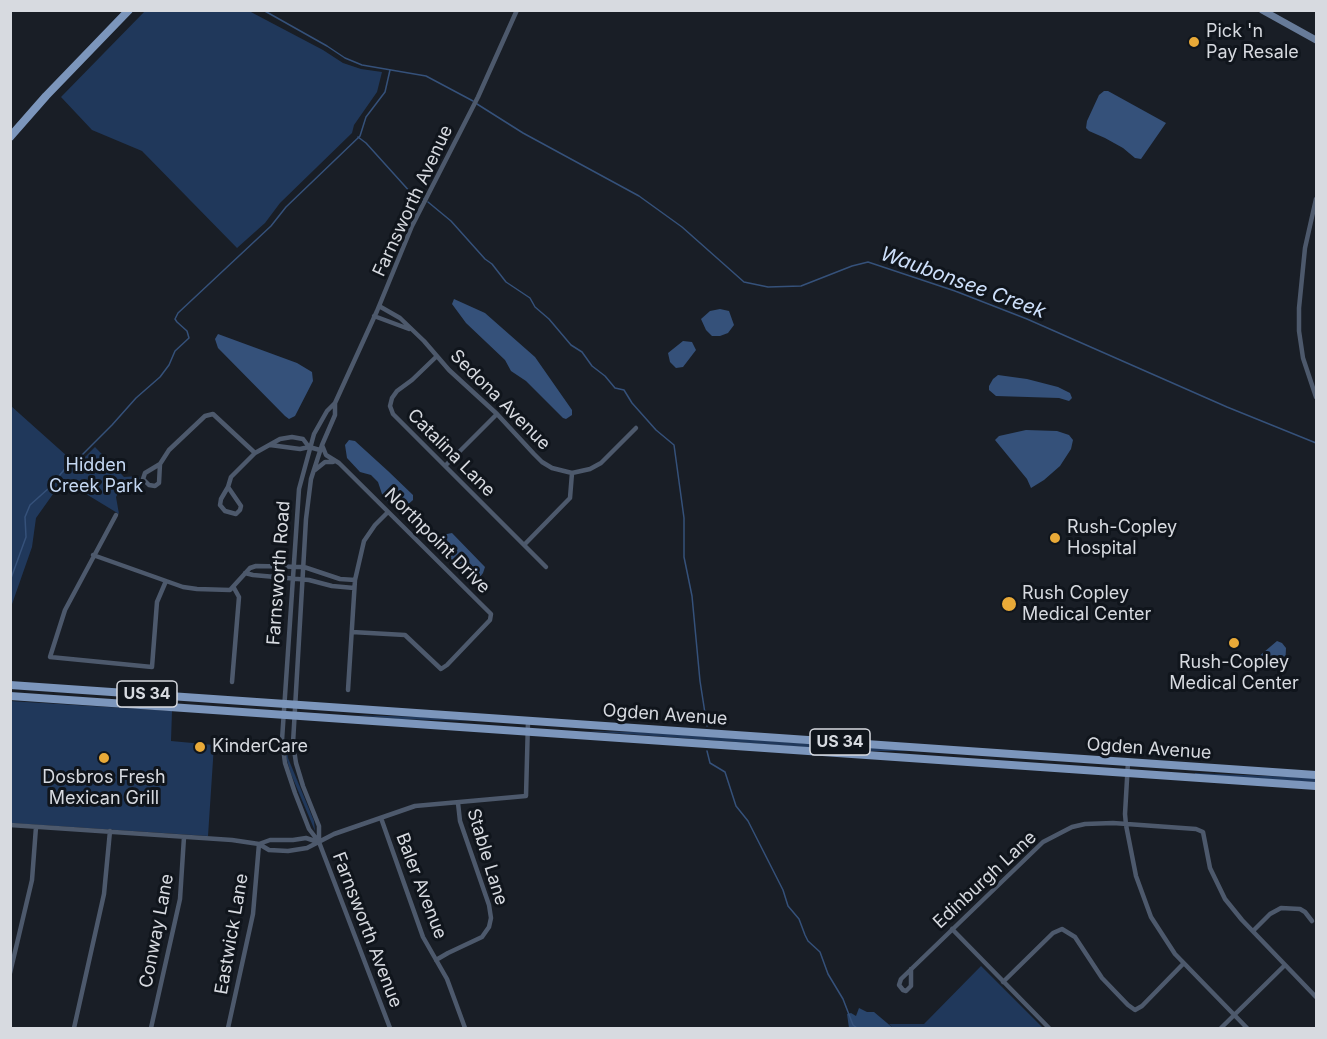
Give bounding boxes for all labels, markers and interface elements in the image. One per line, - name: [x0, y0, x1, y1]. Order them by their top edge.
- place label: Pick 'n Pay Resale: [1206, 21, 1299, 63]
- marker: Pick 'n Pay Resale: [1187, 35, 1201, 49]
- street label: Farnsworth Avenue: [368, 122, 458, 280]
- water label: Waubonsee Creek: [877, 242, 1049, 324]
- street label: Sedona Avenue: [445, 345, 555, 455]
- street label: Catalina Lane: [403, 405, 499, 501]
- park label: Hidden Creek Park: [49, 455, 143, 498]
- street label: Northpoint Drive: [380, 484, 494, 598]
- street label: Farnsworth Road: [263, 500, 295, 646]
- place label: Rush-Copley Hospital: [1067, 517, 1177, 560]
- marker: Rush-Copley Hospital: [1048, 531, 1062, 545]
- place label: Rush Copley Medical Center: [1022, 583, 1151, 626]
- marker: Rush Copley Medical Center: [1000, 595, 1018, 613]
- marker: Rush-Copley Medical Center: [1227, 636, 1241, 650]
- place label: Rush-Copley Medical Center: [1169, 652, 1299, 694]
- road number: US 34: [117, 681, 177, 707]
- street label: Ogden Avenue: [602, 700, 728, 730]
- road number: US 34: [810, 729, 870, 755]
- street label: Ogden Avenue: [1086, 734, 1212, 764]
- place label: KinderCare: [212, 736, 308, 758]
- marker: KinderCare: [193, 740, 207, 754]
- marker: Dosbros Fresh Mexican Grill: [97, 751, 111, 765]
- place label: Dosbros Fresh Mexican Grill: [42, 767, 166, 810]
- street label: Stable Lane: [462, 806, 512, 908]
- street label: Edinburgh Lane: [929, 827, 1041, 933]
- street label: Baler Avenue: [391, 830, 451, 942]
- street label: Farnsworth Avenue: [327, 849, 407, 1011]
- street label: Conway Lane: [135, 872, 179, 990]
- street label: Eastwick Lane: [211, 872, 253, 996]

